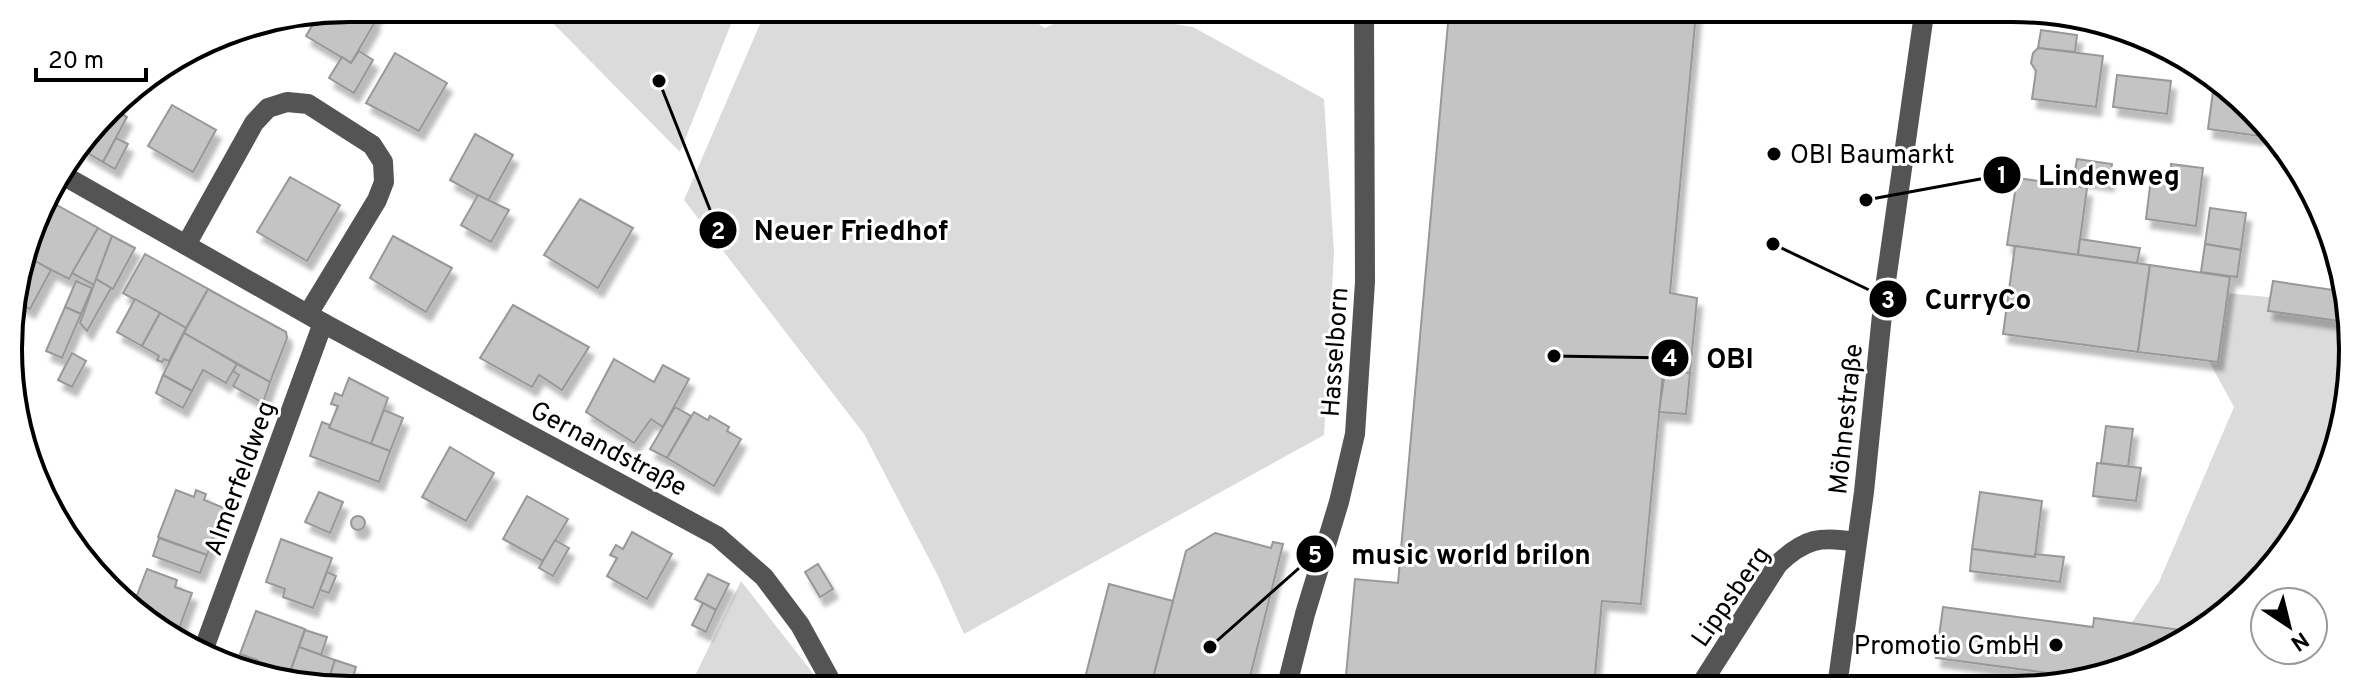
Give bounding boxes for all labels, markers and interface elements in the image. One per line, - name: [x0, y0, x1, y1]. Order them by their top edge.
- scale bar: [36, 32, 146, 82]
- text: 20 m: [48, 47, 104, 77]
- place label: OBI Baumarkt: [1790, 140, 1955, 173]
- marker: OBI Baumarkt: [1765, 145, 1783, 163]
- callout: Lindenweg: [1982, 149, 2195, 201]
- text: Lindenweg: [2038, 160, 2180, 196]
- text: 1: [1997, 162, 2007, 192]
- callout: Neuer Friedhof: [698, 204, 964, 256]
- text: Neuer Friedhof: [754, 215, 948, 251]
- text: 2: [711, 218, 725, 248]
- callout: CurryCo: [1868, 273, 2047, 325]
- text: CurryCo: [1925, 284, 2031, 320]
- street label: Hasselborn: [1315, 286, 1357, 418]
- text: 3: [1881, 287, 1895, 317]
- callout: OBI: [1650, 332, 1770, 384]
- street label: Möhnestraße: [1823, 342, 1872, 496]
- text: OBI: [1706, 343, 1754, 379]
- text: 4: [1662, 345, 1678, 375]
- street label: Gernandstraße: [524, 395, 692, 505]
- street label: Almerfeldweg: [198, 397, 285, 561]
- callout: music world brilon: [1295, 528, 1607, 580]
- text: music world brilon: [1351, 539, 1591, 575]
- street label: Lippsberg: [1685, 541, 1779, 654]
- text: 5: [1308, 542, 1322, 572]
- north arrow: [2249, 586, 2329, 666]
- text: N: [2285, 625, 2313, 656]
- place label: Promotio GmbH: [1854, 631, 2040, 664]
- marker: Promotio GmbH: [2047, 636, 2065, 654]

